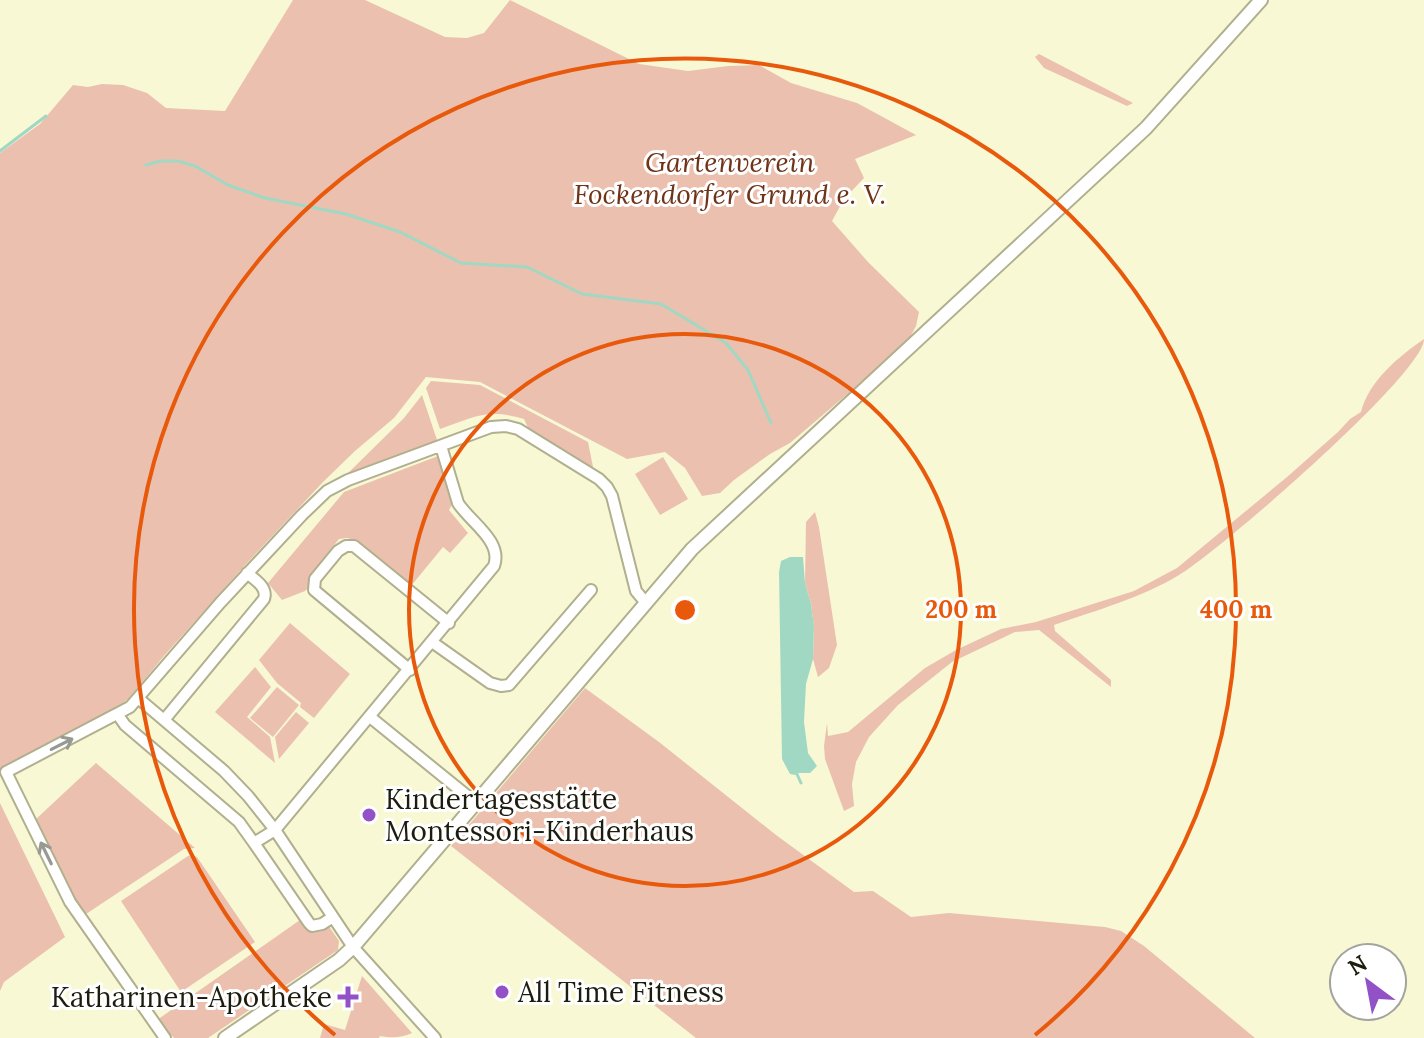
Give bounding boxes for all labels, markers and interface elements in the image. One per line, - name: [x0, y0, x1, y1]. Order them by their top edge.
- park label: Gartenverein Fockendorfer Grund e. V.: [574, 144, 886, 212]
- text: 200 m: [925, 594, 997, 625]
- text: 400 m: [1200, 594, 1272, 625]
- centre of rings: [671, 596, 699, 624]
- one-way arrow: [49, 735, 73, 751]
- place label: Kindertagesstätte Montessori-Kinderhaus: [385, 781, 694, 849]
- marker: Kindertagesstätte Montessori-Kinderhaus: [360, 806, 378, 824]
- one-way arrow: [38, 841, 53, 865]
- north arrow: [1328, 942, 1408, 1022]
- text: N: [1343, 949, 1372, 981]
- place label: All Time Fitness: [517, 974, 724, 1010]
- place label: Katharinen-Apotheke: [51, 979, 332, 1015]
- marker: All Time Fitness: [493, 983, 511, 1001]
- marker: Katharinen-Apotheke: [339, 988, 357, 1006]

